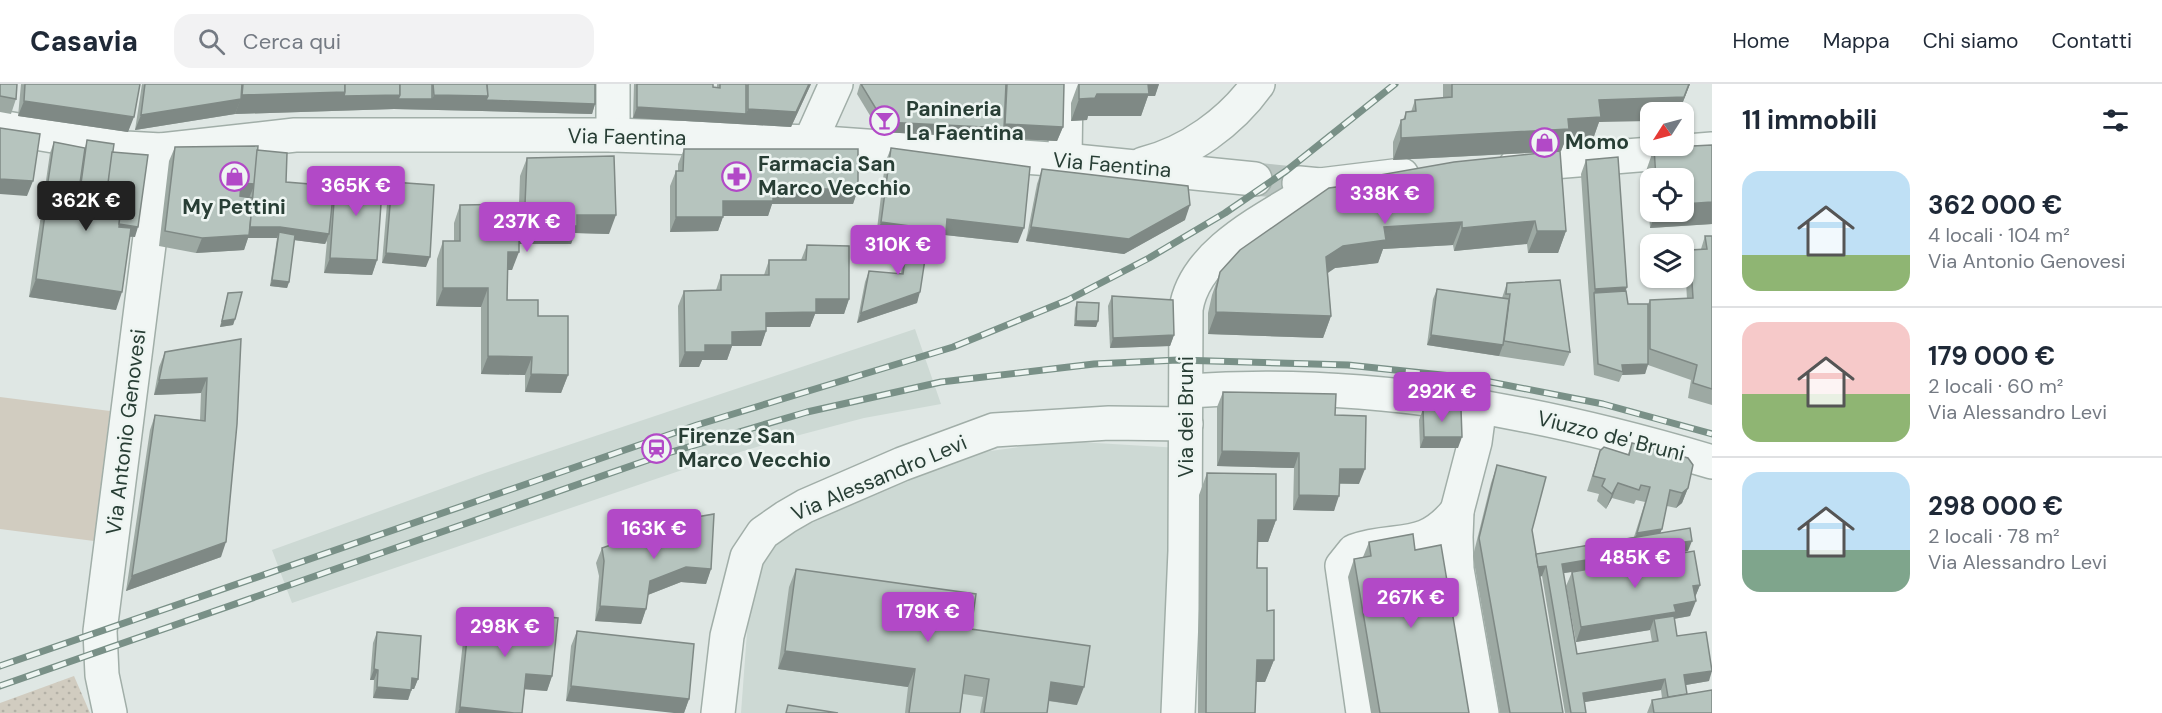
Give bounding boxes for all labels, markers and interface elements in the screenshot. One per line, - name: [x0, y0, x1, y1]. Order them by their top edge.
- search box: [174, 14, 594, 68]
- text: Casavia: [30, 23, 138, 60]
- icon: search: [195, 25, 228, 58]
- text: Cerca qui: [243, 27, 341, 56]
- text: Home: [1732, 27, 1790, 55]
- text: Mappa: [1823, 27, 1890, 55]
- text: Chi siamo: [1923, 27, 2019, 55]
- text: Contatti: [2052, 27, 2132, 55]
- place label: Panineria La Faentina: [906, 95, 1024, 147]
- north arrow: [1640, 102, 1694, 156]
- map controls: [1640, 102, 1694, 288]
- text: 11 immobili: [1742, 103, 1877, 137]
- icon: filters: [2099, 104, 2132, 137]
- bar icon: Panineria La Faentina: [869, 105, 901, 137]
- street label: Via Faentina: [567, 122, 687, 152]
- shop icon: Momo: [1528, 126, 1560, 158]
- place label: Momo: [1565, 128, 1629, 156]
- street label: Via Faentina: [1052, 146, 1172, 184]
- place label: Farmacia San Marco Vecchio: [758, 150, 911, 202]
- shop icon: My Pettini: [218, 160, 250, 192]
- pharmacy icon: Farmacia San Marco Vecchio: [721, 160, 753, 192]
- pin: 365K €: [307, 166, 405, 217]
- button: locate: [1640, 168, 1694, 222]
- text: 365K €: [321, 172, 391, 198]
- pin: 338K €: [1336, 174, 1434, 225]
- text: 338K €: [1350, 180, 1420, 206]
- pin: 362K €: [37, 181, 135, 232]
- text: 362K €: [51, 187, 121, 213]
- text: 362 000 €: [1928, 188, 2063, 222]
- place label: My Pettini: [182, 193, 286, 221]
- icon: home: [1790, 195, 1862, 267]
- pin: 237K €: [478, 202, 576, 253]
- text: 237K €: [493, 208, 561, 234]
- text: 4 locali · 104 m²: [1928, 222, 2070, 248]
- pin: 310K €: [849, 225, 947, 276]
- text: 310K €: [865, 231, 931, 257]
- button: layers: [1640, 234, 1694, 288]
- text: Via Antonio Genovesi: [1928, 248, 2126, 274]
- street label: Via Antonio Genovesi: [99, 327, 153, 537]
- text: 179 000 €: [1928, 339, 2055, 373]
- icon: home: [1790, 346, 1862, 418]
- street label: Via dei Bruni: [1172, 356, 1200, 478]
- pin: 292K €: [1393, 372, 1491, 423]
- text: 2 locali · 60 m²: [1928, 373, 2063, 399]
- text: 292K €: [1407, 378, 1477, 404]
- text: Via Alessandro Levi: [1928, 399, 2107, 425]
- street label: Viuzzo de' Bruni: [1534, 404, 1688, 468]
- place label: Firenze San Marco Vecchio: [678, 422, 831, 474]
- street label: Via Alessandro Levi: [787, 428, 971, 528]
- station icon: Firenze San Marco Vecchio: [641, 432, 673, 464]
- text: 298 000 €: [1928, 489, 2063, 523]
- icon: home: [1790, 496, 1862, 568]
- pin: 163K €: [605, 509, 703, 560]
- text: 163K €: [621, 515, 687, 541]
- text: 2 locali · 78 m²: [1928, 523, 2060, 549]
- pin: 485K €: [1586, 538, 1684, 589]
- text: 485K €: [1599, 544, 1671, 570]
- text: Via Alessandro Levi: [1928, 549, 2107, 575]
- pin: 267K €: [1362, 578, 1460, 629]
- text: 267K €: [1377, 584, 1445, 610]
- pin: 179K €: [879, 592, 977, 643]
- text: 179K €: [896, 598, 960, 624]
- pin: 298K €: [456, 607, 554, 658]
- text: 298K €: [470, 613, 540, 639]

